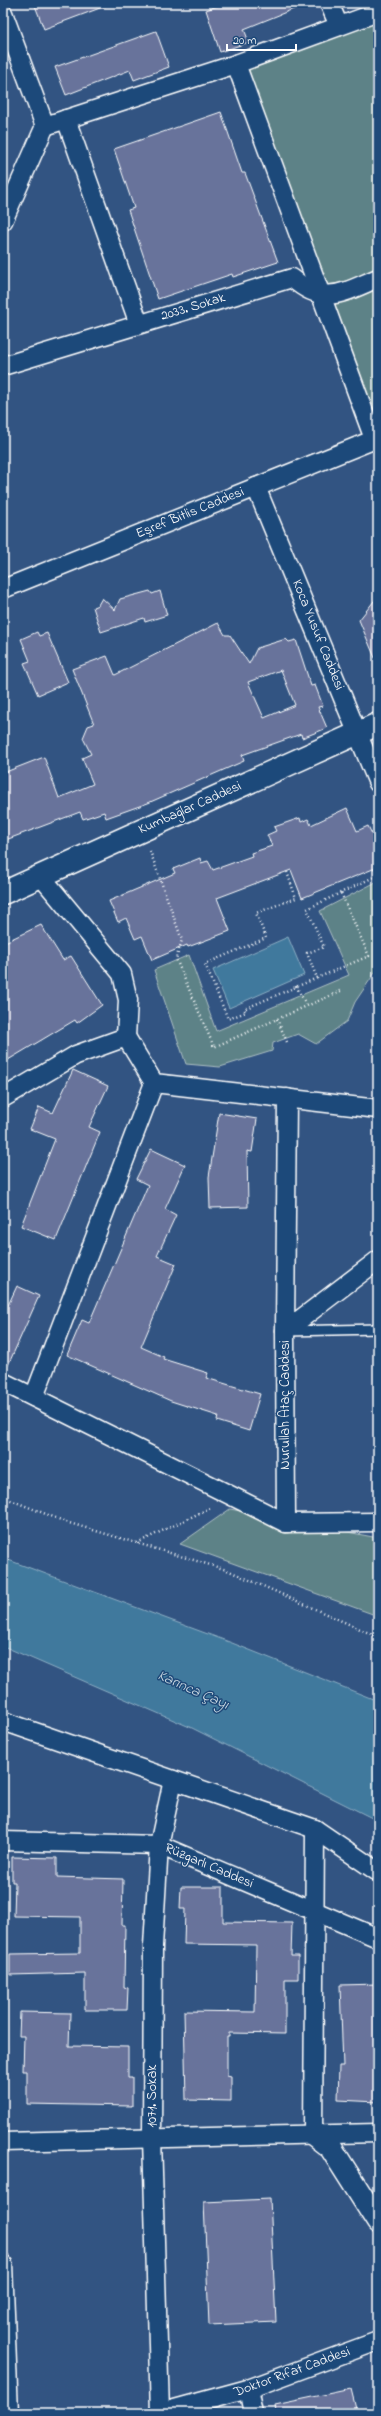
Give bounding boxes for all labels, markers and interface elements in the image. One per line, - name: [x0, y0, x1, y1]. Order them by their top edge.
- scale bar: [227, 26, 296, 52]
- text: 20 m: [233, 32, 256, 50]
- street label: 2033. Sokak: [158, 287, 229, 327]
- street label: Eşref Bitlis Caddesi: [133, 482, 247, 544]
- street label: Koca Yusuf Caddesi: [286, 576, 350, 694]
- street label: Kumbağlar Caddesi: [135, 776, 245, 841]
- street label: Nurullah Ataç Caddesi: [275, 1340, 296, 1470]
- water label: Karınca Çayı: [153, 1664, 232, 1717]
- street label: Rüzgarlı Caddesi: [161, 1838, 257, 1895]
- street label: 1071. Sokak: [142, 2064, 163, 2127]
- street label: Doktor Rıfat Caddesi: [230, 2341, 353, 2403]

